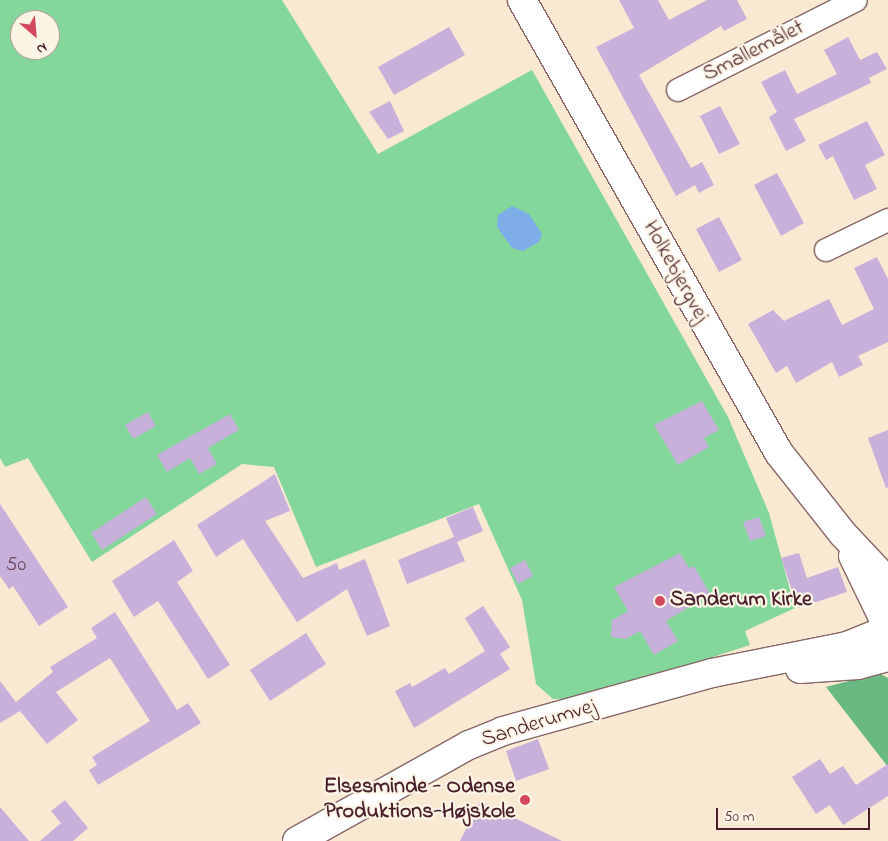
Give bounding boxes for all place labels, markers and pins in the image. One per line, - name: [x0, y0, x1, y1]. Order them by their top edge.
- place label: Sanderum Kirke: [670, 588, 812, 614]
- marker: Sanderum Kirke: [654, 595, 666, 607]
- place label: Elsesminde - Odense Produktions-Højskole: [324, 774, 515, 826]
- marker: Elsesminde - Odense Produktions-Højskole: [519, 794, 531, 806]

